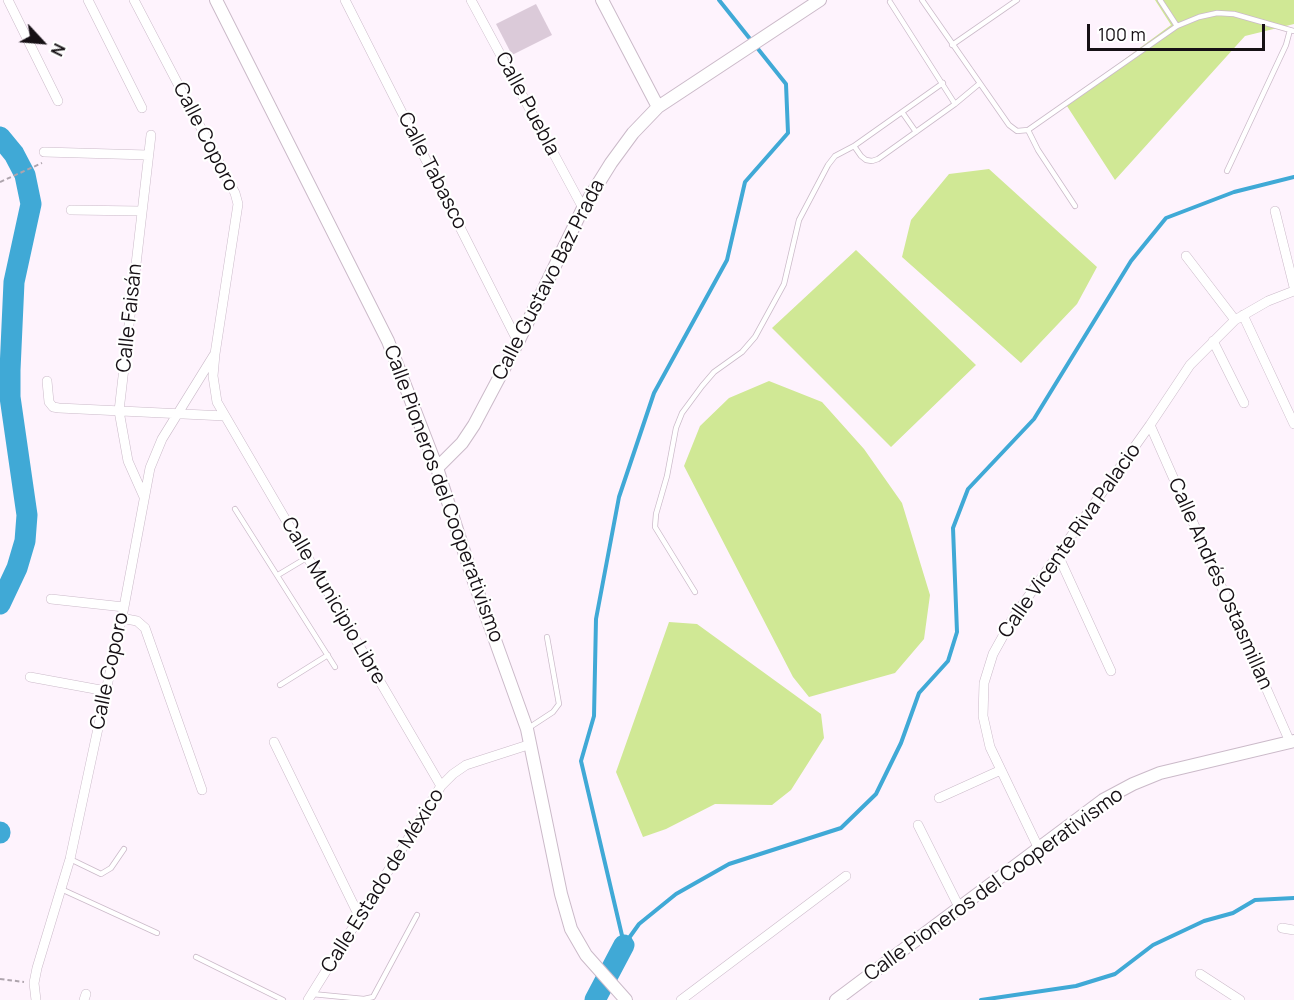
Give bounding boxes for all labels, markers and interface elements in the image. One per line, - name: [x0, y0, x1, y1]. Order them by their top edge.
- north arrow: [12, 12, 72, 72]
- scale bar: [1090, 12, 1268, 50]
- text: 100 m: [1098, 22, 1146, 46]
- text: N: [46, 40, 71, 60]
- street label: Calle Puebla: [490, 48, 564, 160]
- street label: Calle Coporo: [167, 78, 243, 196]
- street label: Calle Tabasco: [392, 108, 472, 234]
- street label: Calle Gustavo Baz Prada: [488, 176, 610, 384]
- street label: Calle Faisán: [112, 262, 148, 374]
- street label: Calle Pioneros del Cooperativismo: [378, 342, 508, 646]
- street label: Calle Vicente Riva Palacio: [994, 439, 1146, 643]
- street label: Calle Andrés Ostasmillan: [1163, 475, 1277, 693]
- street label: Calle Municipio Libre: [275, 513, 391, 689]
- street label: Calle Coporo: [86, 610, 134, 732]
- street label: Calle Pioneros del Cooperativismo: [860, 783, 1128, 987]
- street label: Calle Estado de México: [316, 784, 450, 978]

